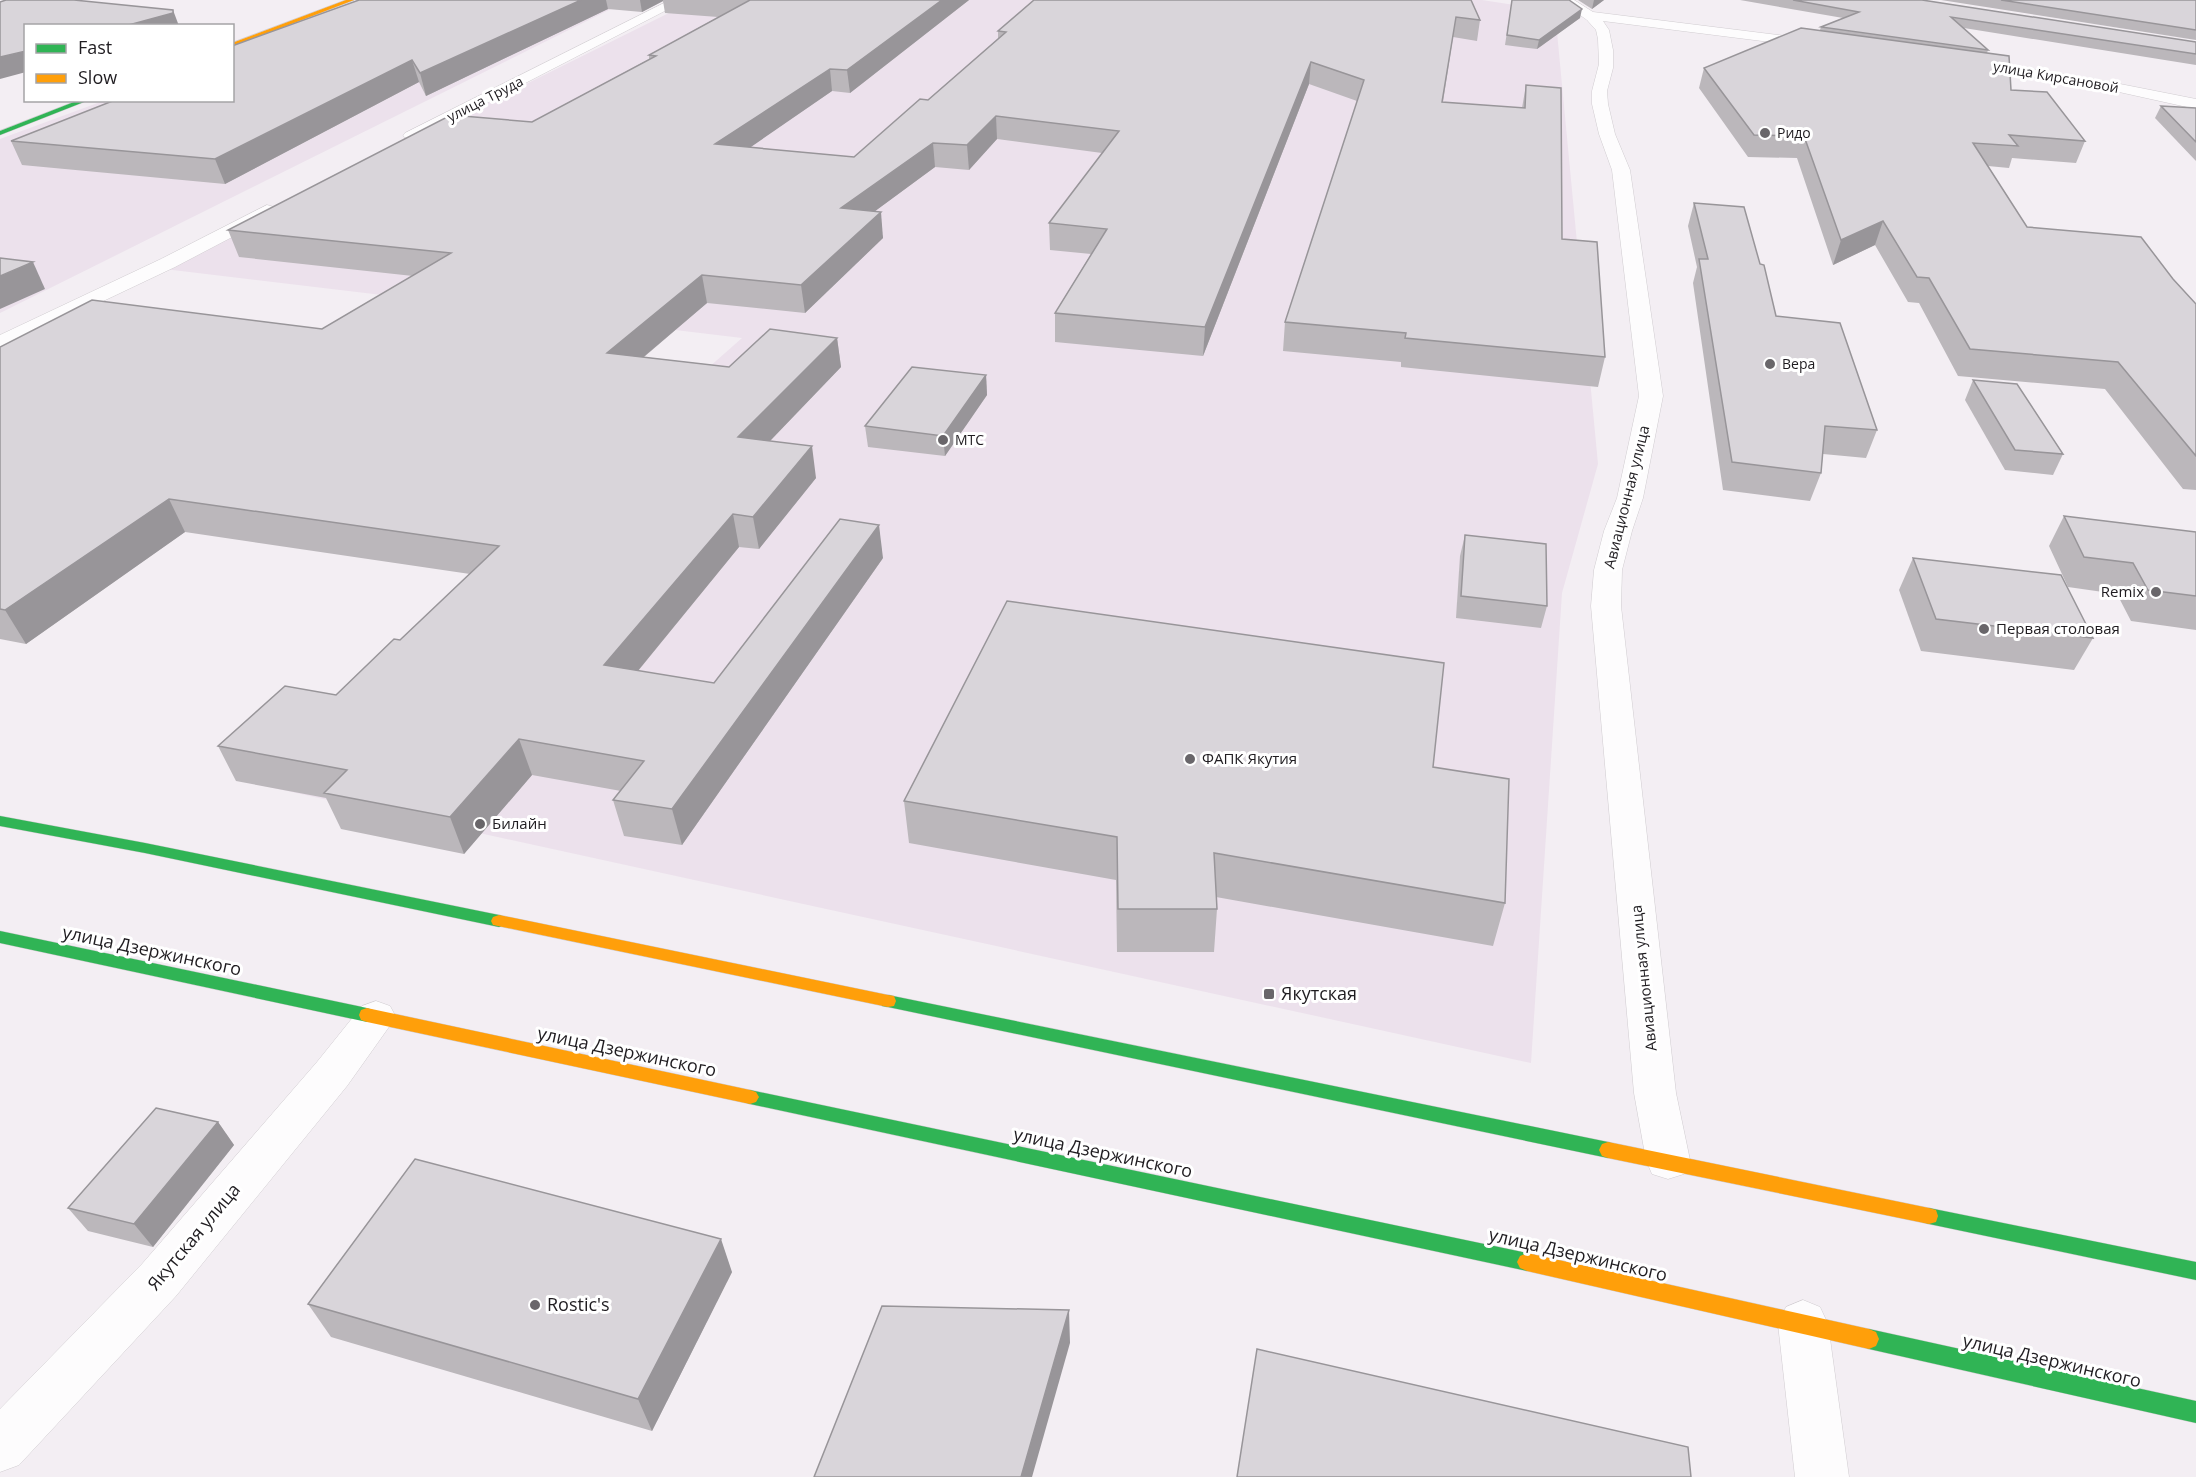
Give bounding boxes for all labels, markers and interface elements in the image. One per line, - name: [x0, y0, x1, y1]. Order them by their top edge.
- legend: [24, 24, 234, 102]
- text: Fast: [78, 35, 112, 59]
- street label: улица Кирсановой: [1992, 56, 2120, 97]
- text: Slow: [78, 65, 117, 89]
- street label: улица Труда: [443, 71, 526, 126]
- place label: Ридо: [1777, 123, 1811, 142]
- marker: Ридо: [1758, 126, 1772, 140]
- place label: Вера: [1782, 354, 1815, 373]
- marker: Вера: [1763, 357, 1777, 371]
- street label: Авиационная улица: [1599, 423, 1653, 570]
- place label: МТС: [955, 430, 984, 449]
- marker: МТС: [936, 433, 950, 447]
- place label: Remix: [2101, 581, 2144, 601]
- marker: Remix: [2149, 585, 2163, 599]
- place label: Первая столовая: [1996, 618, 2120, 638]
- marker: Первая столовая: [1977, 622, 1991, 636]
- place label: ФАПК Якутия: [1202, 748, 1297, 768]
- marker: ФАПК Якутия: [1183, 752, 1197, 766]
- place label: Билайн: [492, 813, 547, 833]
- marker: Билайн: [473, 817, 487, 831]
- street label: Авиационная улица: [1625, 904, 1661, 1052]
- street label: улица Дзержинского: [61, 919, 244, 981]
- place label: Якутская: [1281, 981, 1357, 1005]
- marker: Якутская: [1262, 987, 1276, 1001]
- street label: улица Дзержинского: [536, 1020, 719, 1082]
- street label: улица Дзержинского: [1012, 1121, 1195, 1183]
- street label: Якутская улица: [141, 1178, 245, 1295]
- street label: улица Дзержинского: [1487, 1222, 1670, 1286]
- place label: Rostic's: [547, 1292, 610, 1316]
- marker: Rostic's: [528, 1298, 542, 1312]
- street label: улица Дзержинского: [1961, 1328, 2144, 1392]

